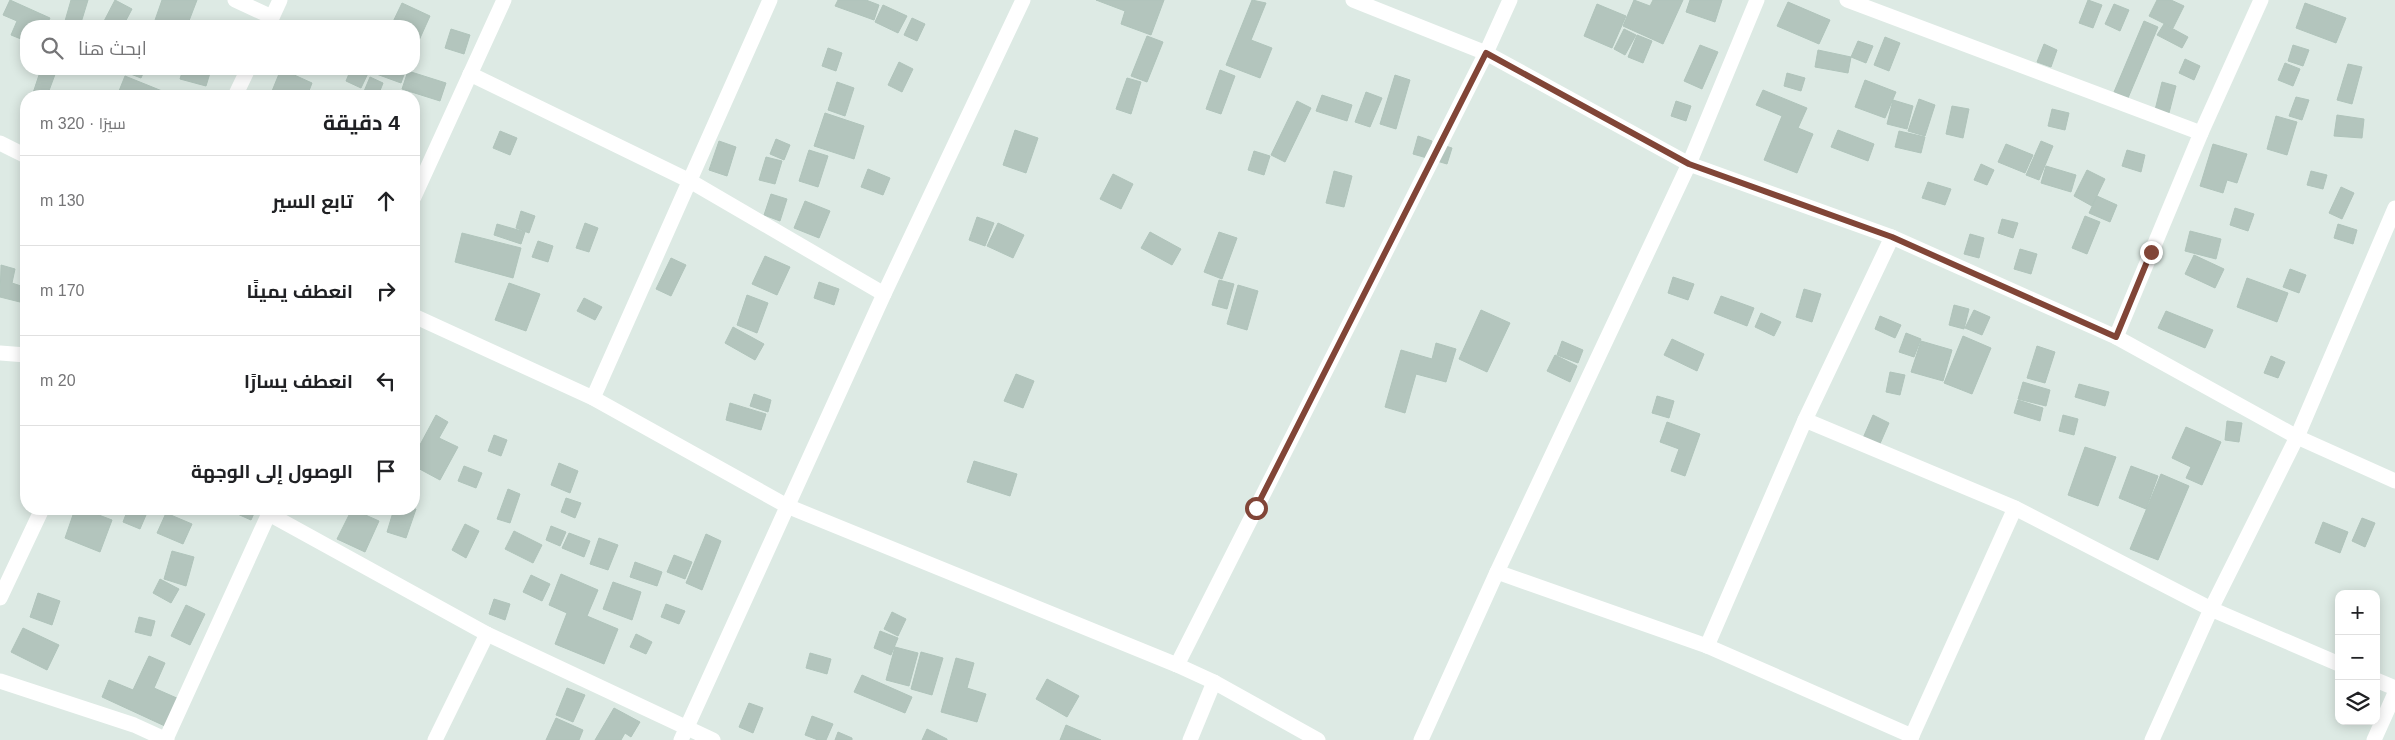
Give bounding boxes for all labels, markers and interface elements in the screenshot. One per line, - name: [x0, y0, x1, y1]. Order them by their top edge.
- search box: [20, 20, 420, 75]
- icon: search: [38, 34, 66, 62]
- text: ابحث هنا: [78, 38, 147, 59]
- text: 4 دقيقة: [323, 111, 400, 134]
- text: سيرًا · 320 m: [40, 115, 126, 132]
- icon: ahead: [372, 187, 400, 215]
- text: تابع السير: [272, 191, 353, 212]
- text: 130 m: [40, 192, 84, 209]
- route end: [2140, 241, 2163, 264]
- icon: right: [372, 277, 400, 305]
- text: انعطف يمينًا: [246, 281, 353, 302]
- text: 170 m: [40, 282, 84, 299]
- icon: left: [372, 367, 400, 395]
- text: انعطف يسارًا: [244, 371, 353, 392]
- text: 20 m: [40, 372, 76, 389]
- icon: arrive: [372, 457, 400, 485]
- text: الوصول إلى الوجهة: [191, 461, 353, 482]
- route start: [1245, 497, 1268, 520]
- map controls: [2335, 590, 2380, 725]
- button: +: [2335, 590, 2380, 635]
- button: −: [2335, 635, 2380, 680]
- button: layers: [2335, 680, 2380, 725]

